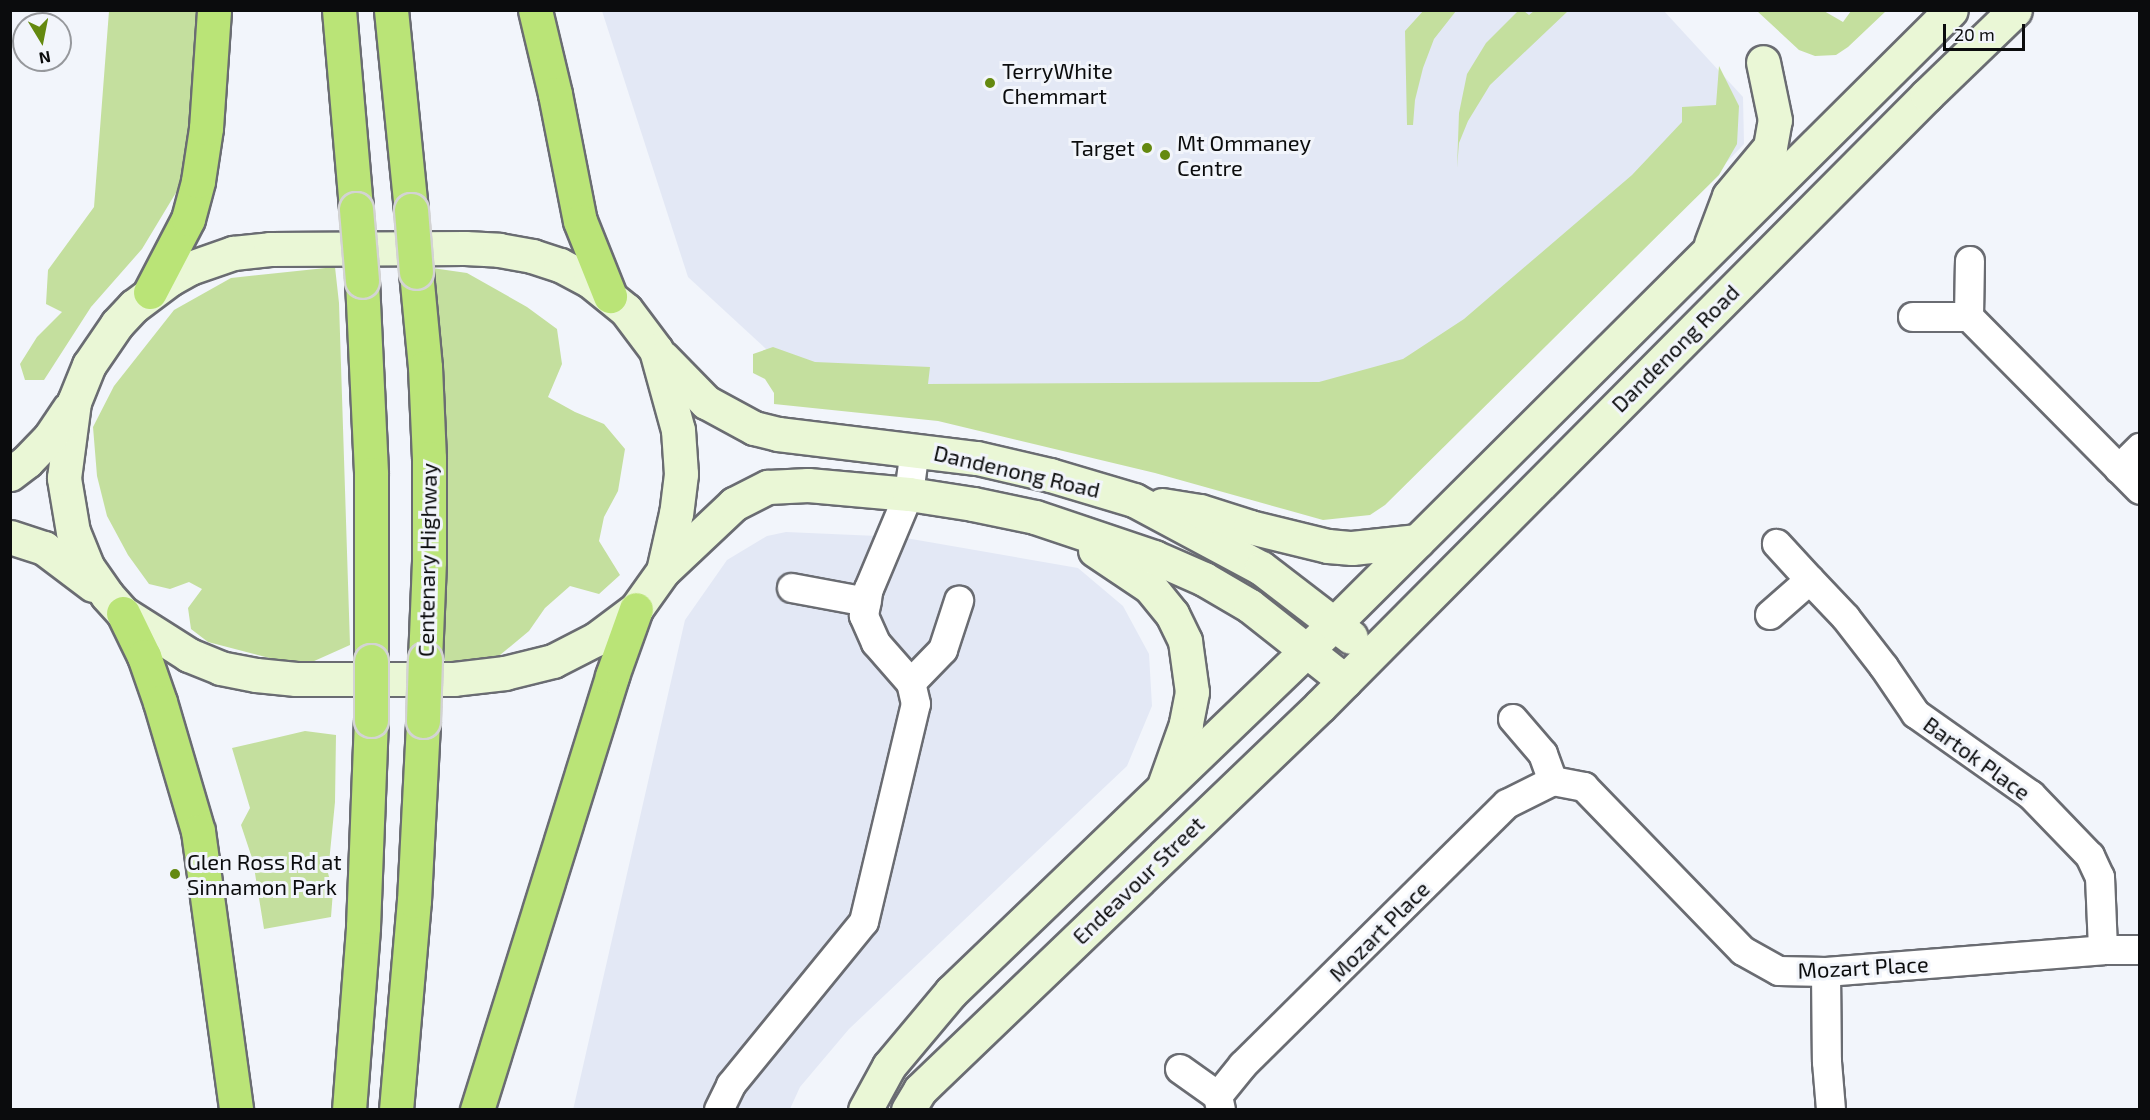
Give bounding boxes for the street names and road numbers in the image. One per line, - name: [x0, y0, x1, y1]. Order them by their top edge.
- street label: Dandenong Road: [1606, 279, 1744, 417]
- street label: Dandenong Road: [931, 439, 1103, 503]
- street label: Centenary Highway: [412, 463, 442, 657]
- street label: Bartok Place: [1918, 710, 2036, 806]
- street label: Endeavour Street: [1067, 810, 1209, 950]
- street label: Mozart Place: [1323, 875, 1435, 987]
- street label: Mozart Place: [1797, 950, 1929, 984]

